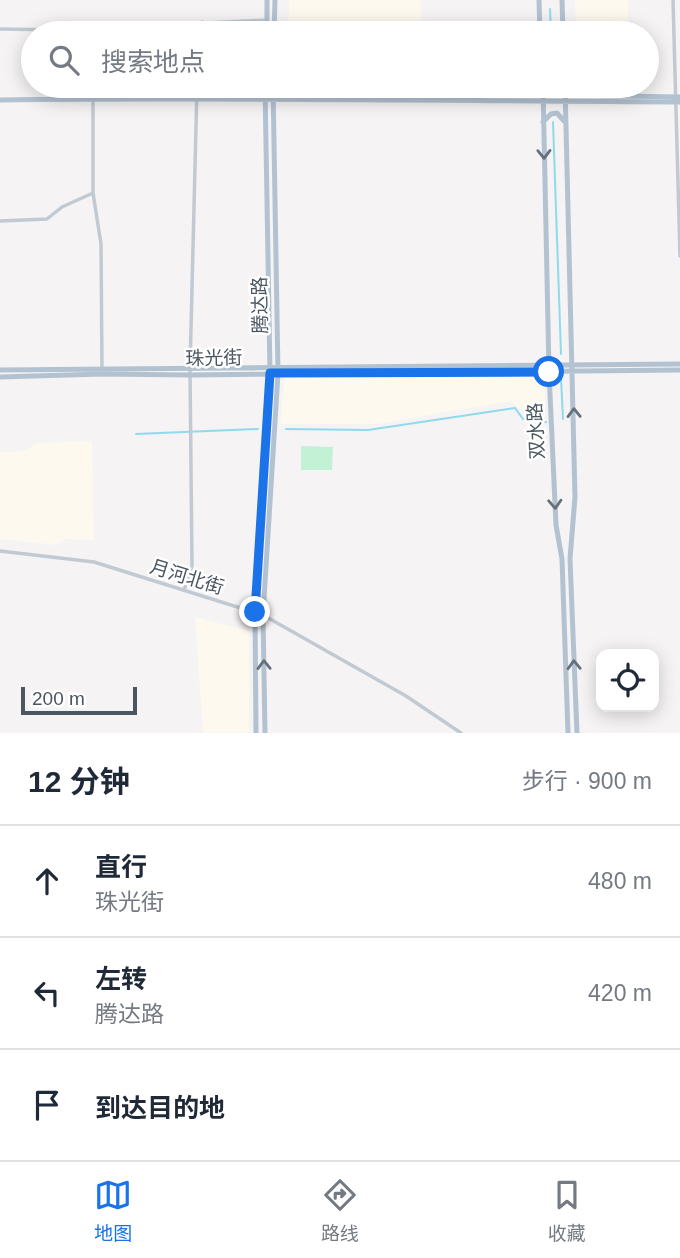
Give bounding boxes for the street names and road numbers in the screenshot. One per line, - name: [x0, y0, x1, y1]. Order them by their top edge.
- street label: 腾达路: [249, 276, 271, 334]
- street label: 珠光街: [185, 347, 243, 369]
- street label: 双水路: [524, 402, 548, 460]
- street label: 月河北街: [148, 556, 226, 598]

